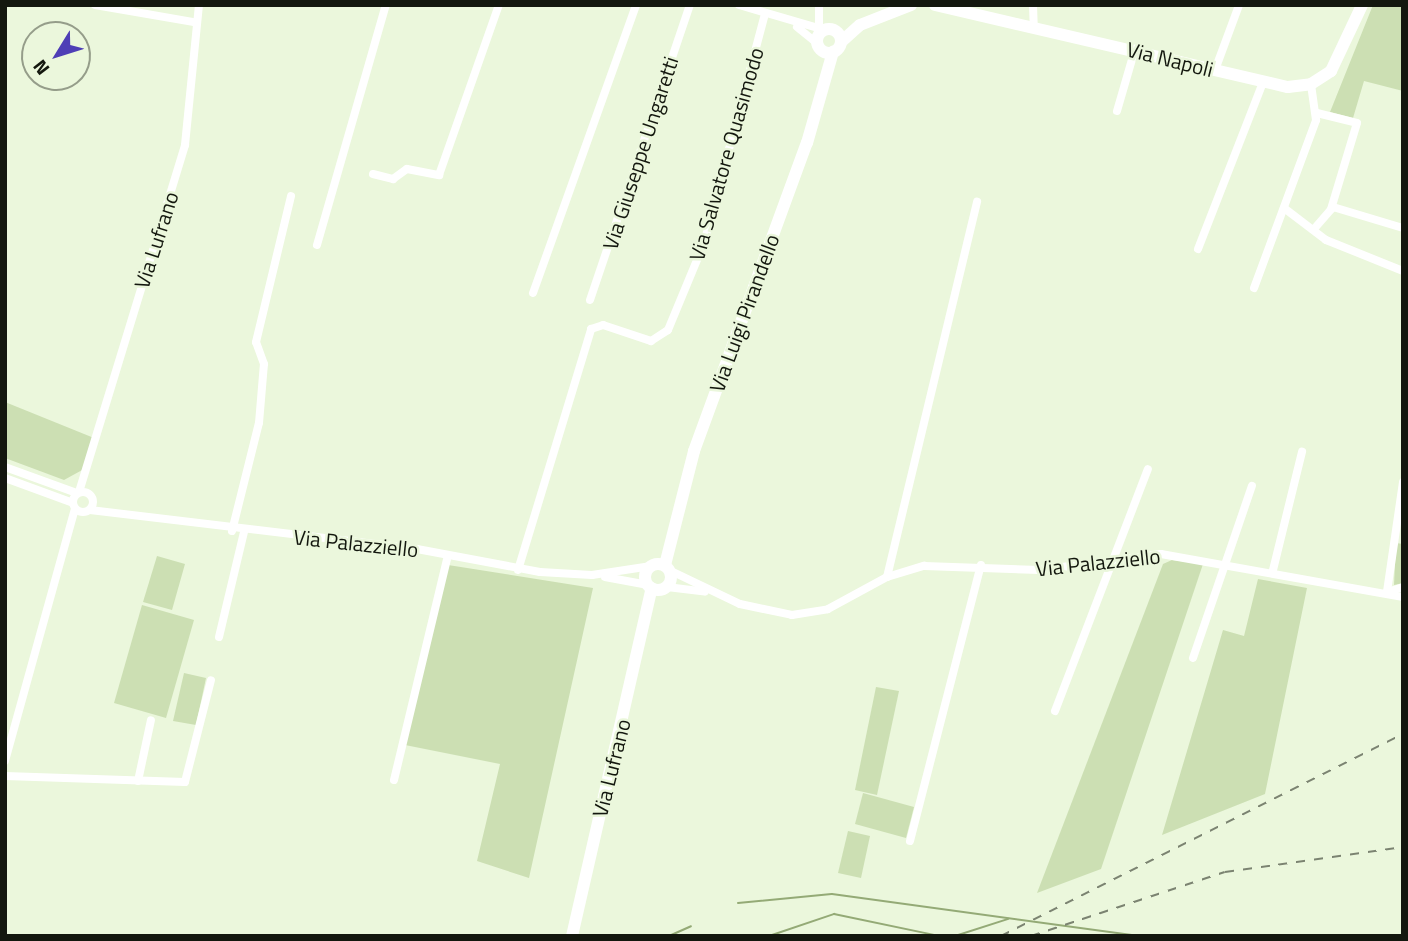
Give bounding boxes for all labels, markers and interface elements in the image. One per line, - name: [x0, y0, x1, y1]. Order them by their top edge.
- north arrow: [21, 21, 91, 91]
- street label: Via Napoli: [1124, 36, 1216, 82]
- street label: Via Salvatore Quasimodo: [683, 44, 769, 264]
- street label: Via Giuseppe Ungaretti: [597, 53, 683, 253]
- text: N: [25, 54, 56, 82]
- street label: Via Lufrano: [129, 188, 183, 292]
- street label: Via Luigi Pirandello: [704, 231, 784, 395]
- street label: Via Palazziello: [292, 524, 420, 562]
- street label: Via Palazziello: [1034, 543, 1162, 581]
- street label: Via Lufrano: [587, 716, 635, 820]

